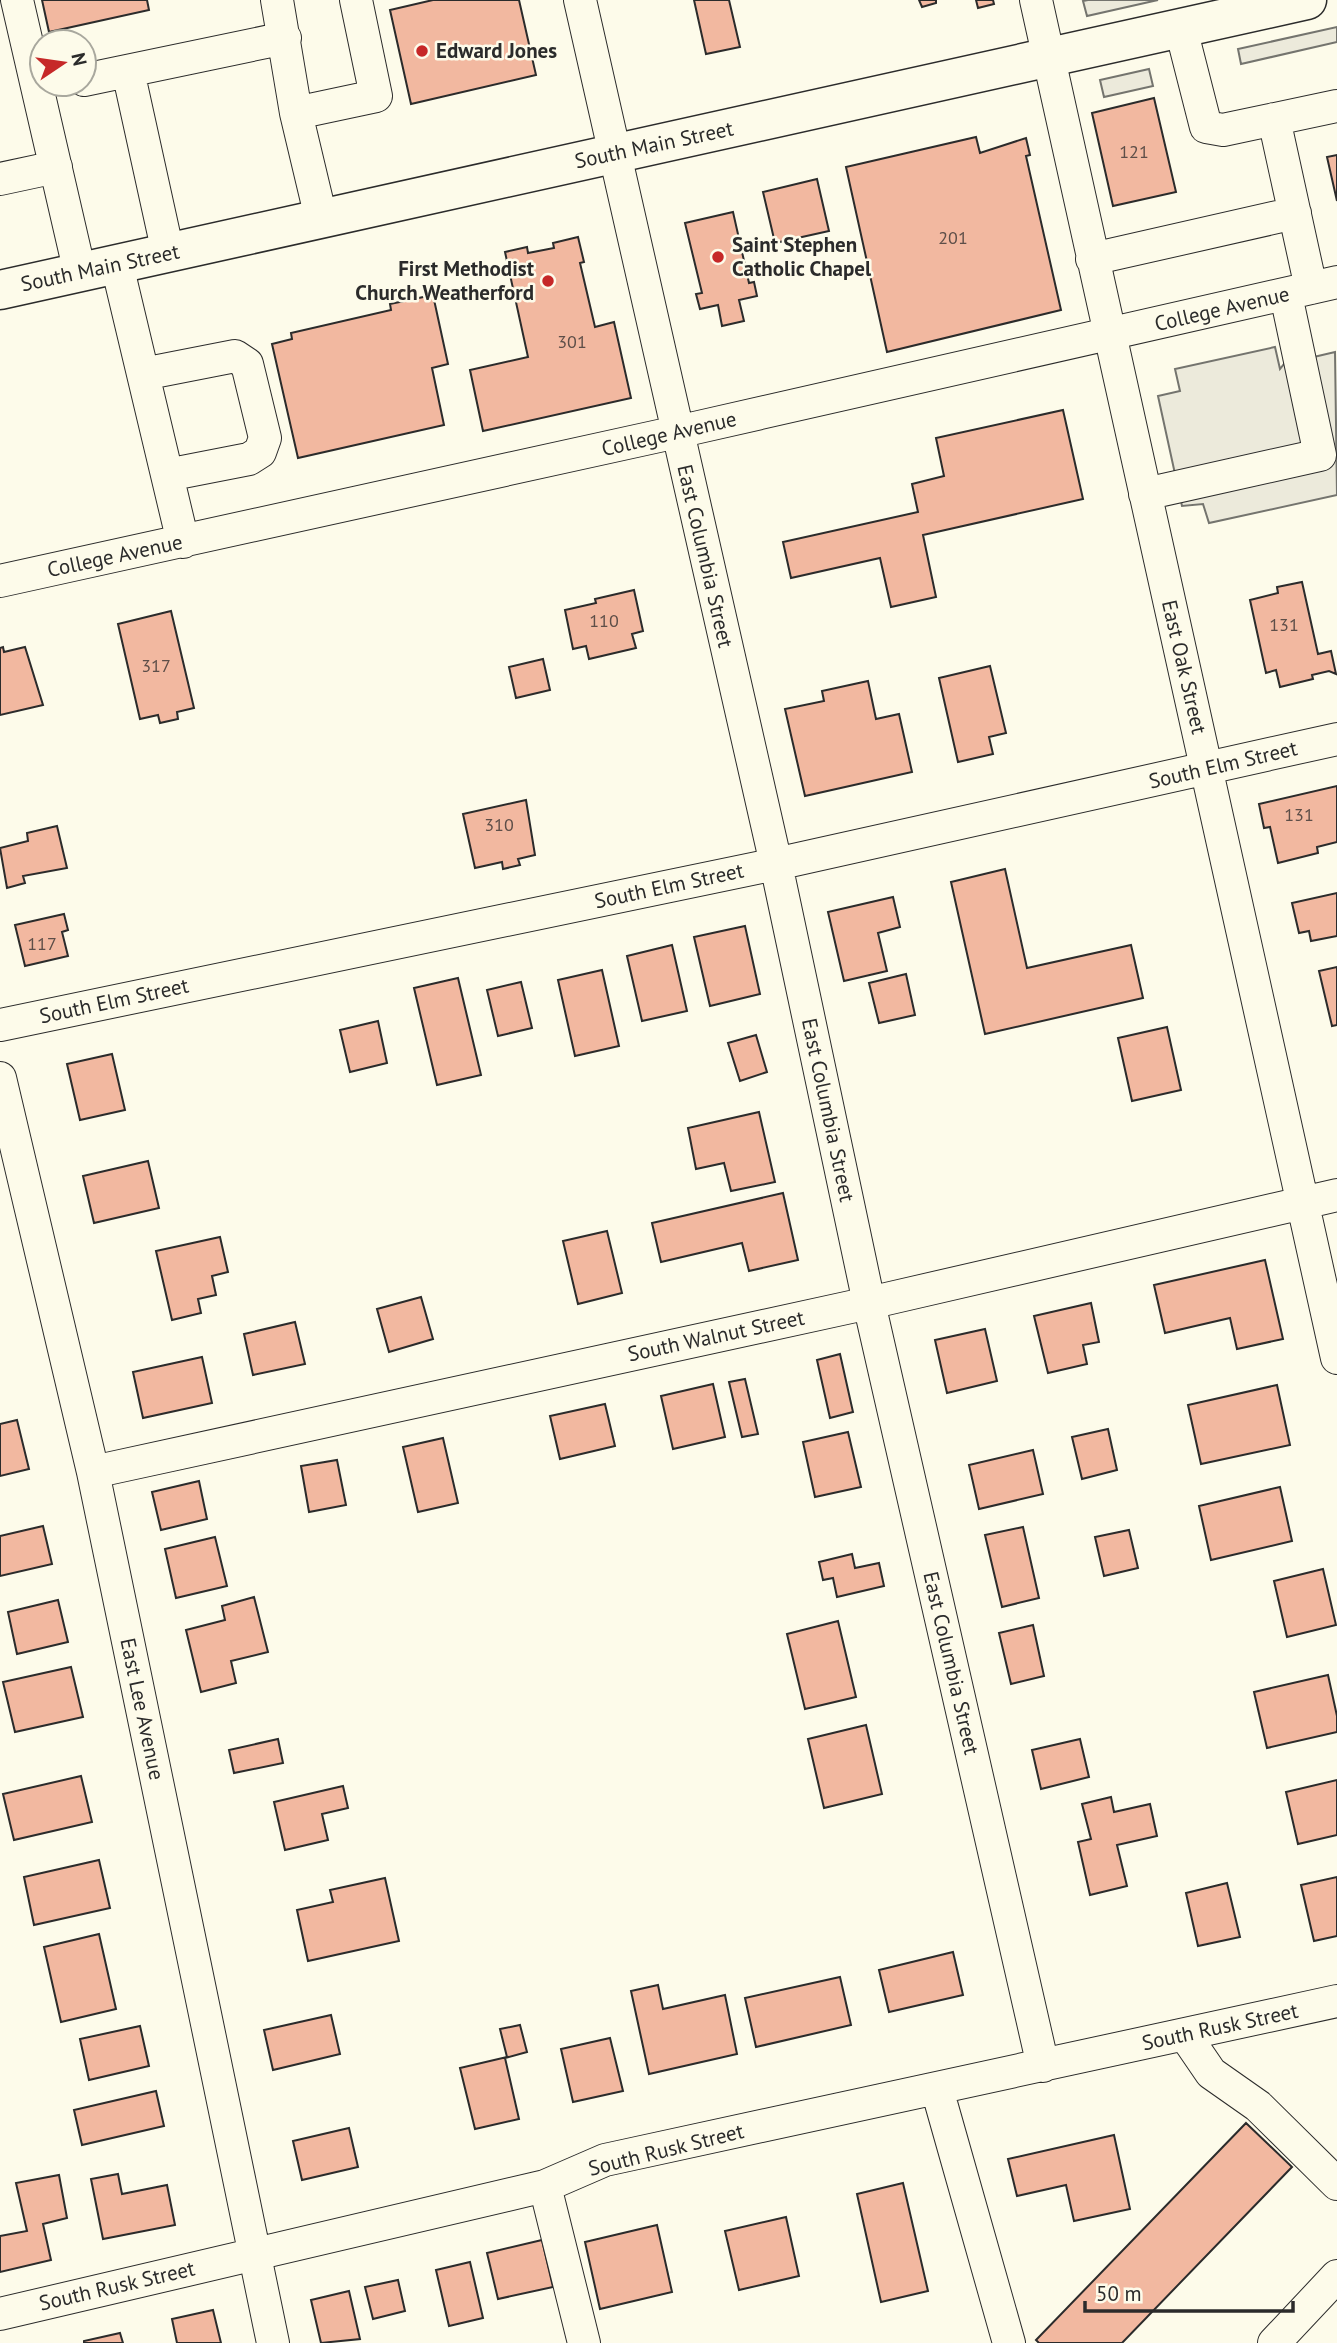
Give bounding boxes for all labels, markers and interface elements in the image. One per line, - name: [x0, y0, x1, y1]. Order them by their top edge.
- north arrow: [28, 28, 98, 98]
- place label: Edward Jones: [436, 37, 557, 64]
- marker: Edward Jones: [414, 43, 430, 59]
- text: N: [66, 50, 93, 68]
- street label: South Main Street: [572, 115, 736, 174]
- house number: 121: [1119, 140, 1149, 163]
- house number: 201: [938, 226, 968, 249]
- place label: Saint Stephen Catholic Chapel: [732, 231, 872, 282]
- street label: South Main Street: [18, 238, 182, 297]
- marker: Saint Stephen Catholic Chapel: [710, 249, 726, 265]
- place label: First Methodist Church Weatherford: [355, 255, 535, 306]
- marker: First Methodist Church Weatherford: [540, 273, 556, 289]
- street label: College Avenue: [1152, 280, 1292, 337]
- house number: 301: [557, 330, 587, 353]
- street label: College Avenue: [599, 405, 739, 462]
- street label: East Columbia Street: [671, 462, 740, 650]
- street label: College Avenue: [45, 528, 185, 583]
- street label: East Oak Street: [1156, 597, 1213, 737]
- house number: 110: [589, 609, 619, 632]
- house number: 131: [1269, 613, 1299, 636]
- house number: 317: [141, 654, 171, 677]
- street label: South Elm Street: [1146, 734, 1300, 795]
- house number: 131: [1284, 803, 1314, 826]
- house number: 310: [484, 813, 514, 836]
- street label: South Elm Street: [592, 857, 746, 914]
- house number: 117: [27, 932, 57, 955]
- street label: South Elm Street: [37, 972, 191, 1029]
- street label: East Columbia Street: [796, 1016, 861, 1204]
- street label: South Walnut Street: [625, 1304, 807, 1367]
- street label: East Columbia Street: [917, 1569, 986, 1757]
- street label: East Lee Avenue: [114, 1635, 171, 1782]
- street label: South Rusk Street: [1139, 1997, 1300, 2056]
- street label: South Rusk Street: [585, 2117, 746, 2182]
- street label: South Rusk Street: [36, 2254, 197, 2317]
- scale bar: [1085, 2270, 1293, 2314]
- text: 50 m: [1096, 2280, 1142, 2307]

